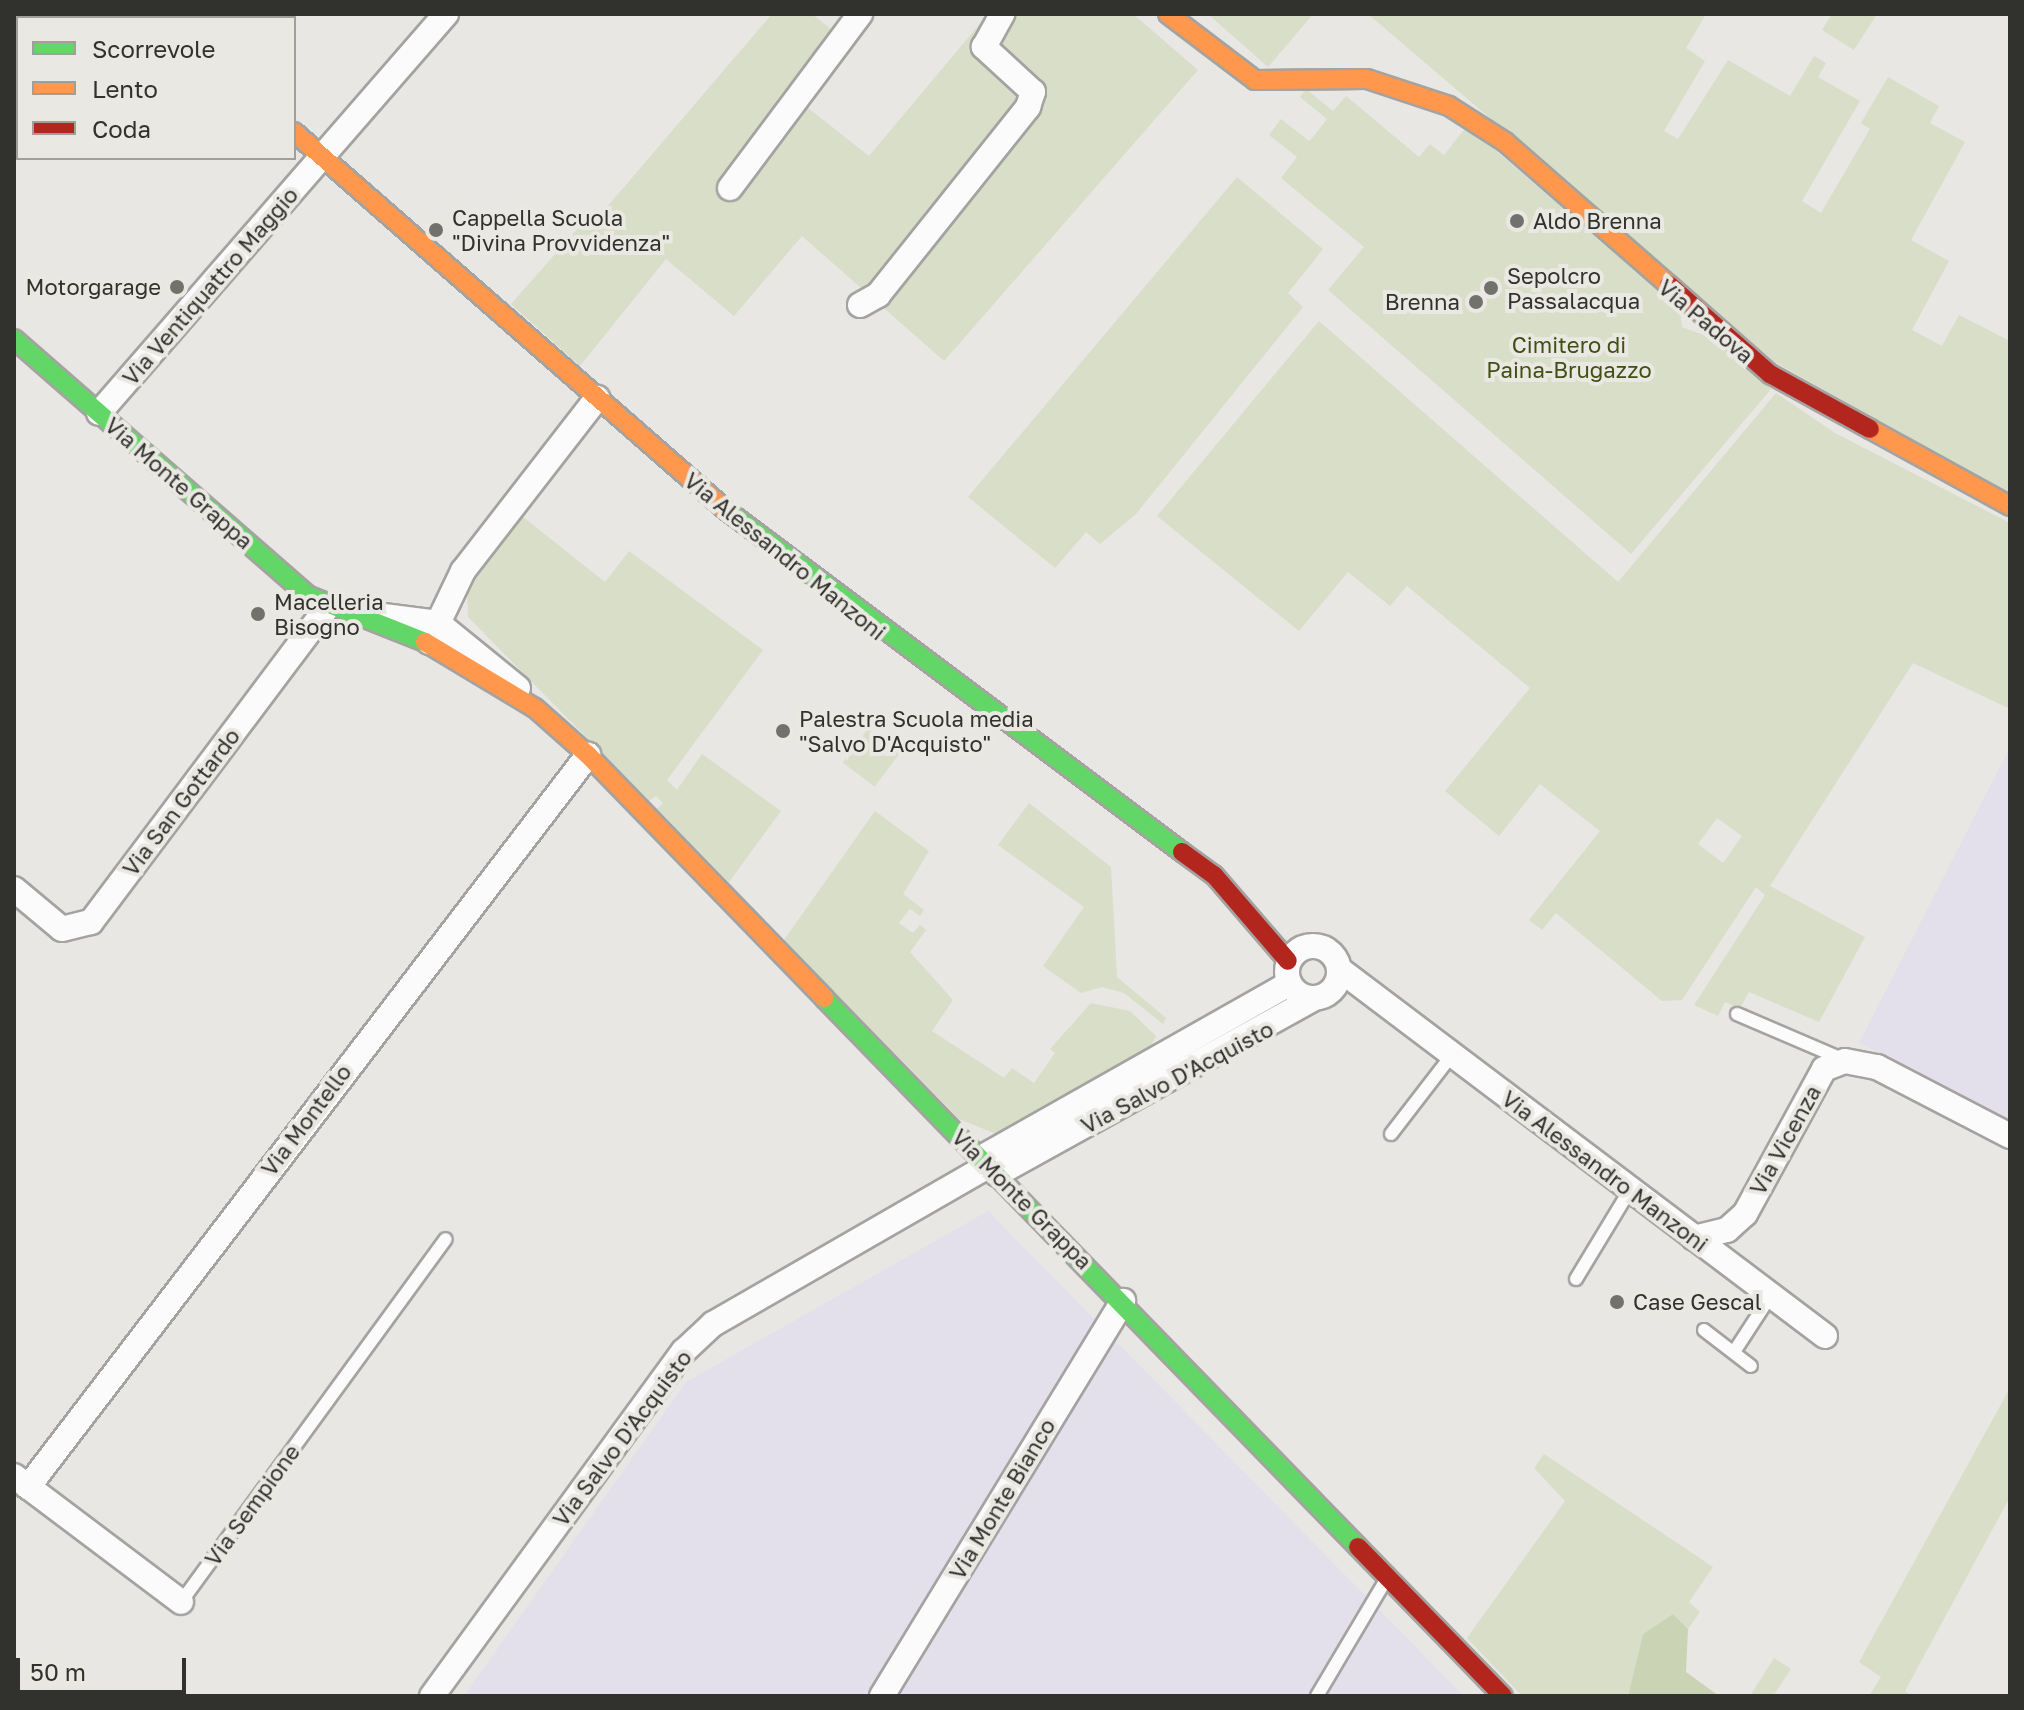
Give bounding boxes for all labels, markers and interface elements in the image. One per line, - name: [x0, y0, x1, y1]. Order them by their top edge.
- legend: [16, 16, 296, 160]
- text: Scorrevole: [92, 34, 215, 63]
- text: Lento: [92, 74, 158, 103]
- text: Coda: [92, 114, 151, 143]
- street label: Via Ventiquattro Maggio: [117, 182, 303, 390]
- place label: Cappella Scuola "Divina Provvidenza": [452, 204, 670, 256]
- place label: Aldo Brenna: [1533, 208, 1662, 234]
- marker: Aldo Brenna: [1508, 212, 1526, 230]
- marker: Cappella Scuola "Divina Provvidenza": [427, 221, 445, 239]
- place label: Sepolcro Passalacqua: [1507, 262, 1640, 314]
- place label: Motorgarage: [25, 274, 161, 300]
- street label: Via Padova: [1653, 274, 1759, 368]
- marker: Motorgarage: [168, 278, 186, 296]
- marker: Sepolcro Passalacqua: [1482, 279, 1500, 297]
- place label: Brenna: [1385, 289, 1460, 315]
- marker: Brenna: [1467, 293, 1485, 311]
- park label: Cimitero di Paina-Brugazzo: [1486, 331, 1652, 382]
- street label: Via Monte Grappa: [100, 412, 258, 554]
- street label: Via Alessandro Manzoni: [679, 467, 891, 645]
- place label: Macelleria Bisogno: [274, 588, 384, 640]
- marker: Macelleria Bisogno: [249, 605, 267, 623]
- place label: Palestra Scuola media "Salvo D'Acquisto": [799, 705, 1034, 756]
- marker: Palestra Scuola media "Salvo D'Acquisto": [774, 722, 792, 740]
- street label: Via San Gottardo: [117, 723, 245, 881]
- street label: Via Salvo D'Acquisto: [1076, 1015, 1278, 1139]
- street label: Via Montello: [256, 1059, 356, 1181]
- street label: Via Vicenza: [1744, 1081, 1826, 1199]
- street label: Via Alessandro Manzoni: [1497, 1085, 1713, 1257]
- street label: Via Monte Grappa: [947, 1124, 1097, 1274]
- place label: Case Gescal: [1633, 1289, 1762, 1315]
- marker: Case Gescal: [1608, 1293, 1626, 1311]
- street label: Via Salvo D'Acquisto: [547, 1345, 697, 1531]
- street label: Via Monte Bianco: [944, 1414, 1060, 1584]
- street label: Via Sempione: [199, 1439, 305, 1571]
- scale bar: [20, 1642, 190, 1692]
- text: 50 m: [30, 1657, 86, 1686]

